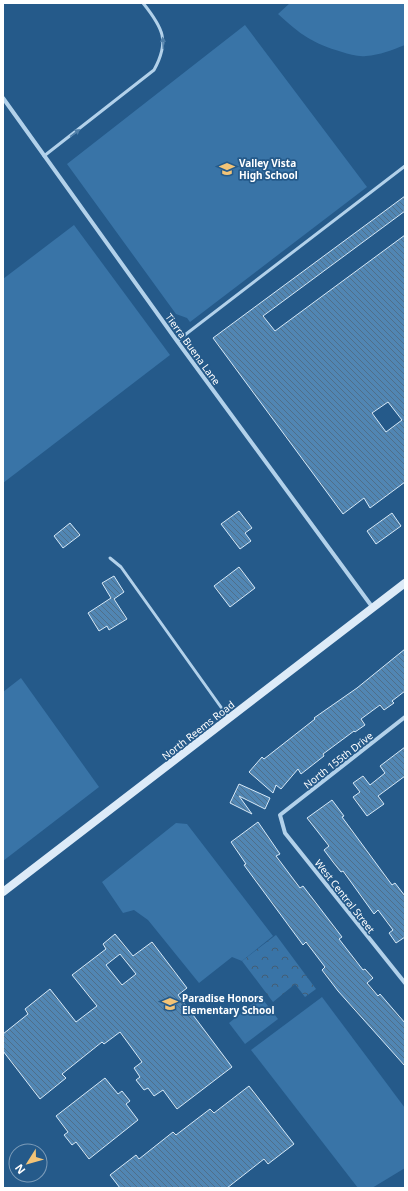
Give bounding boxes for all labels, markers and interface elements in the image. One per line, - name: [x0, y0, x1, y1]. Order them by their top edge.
- one-way arrow: [159, 37, 166, 49]
- one-way arrow: [70, 128, 81, 137]
- place label: Valley Vista High School: [239, 156, 298, 182]
- school or university icon: Valley Vista High School: [218, 160, 236, 178]
- street label: Tierra Buena Lane: [162, 310, 224, 388]
- street label: North Reems Road: [159, 697, 237, 763]
- street label: North 155th Drive: [300, 728, 376, 792]
- street label: West Central Street: [312, 856, 378, 936]
- place label: Paradise Honors Elementary School: [182, 991, 275, 1017]
- school or university icon: Paradise Honors Elementary School: [161, 995, 179, 1013]
- north arrow: [8, 1143, 48, 1183]
- text: N: [11, 1161, 28, 1177]

